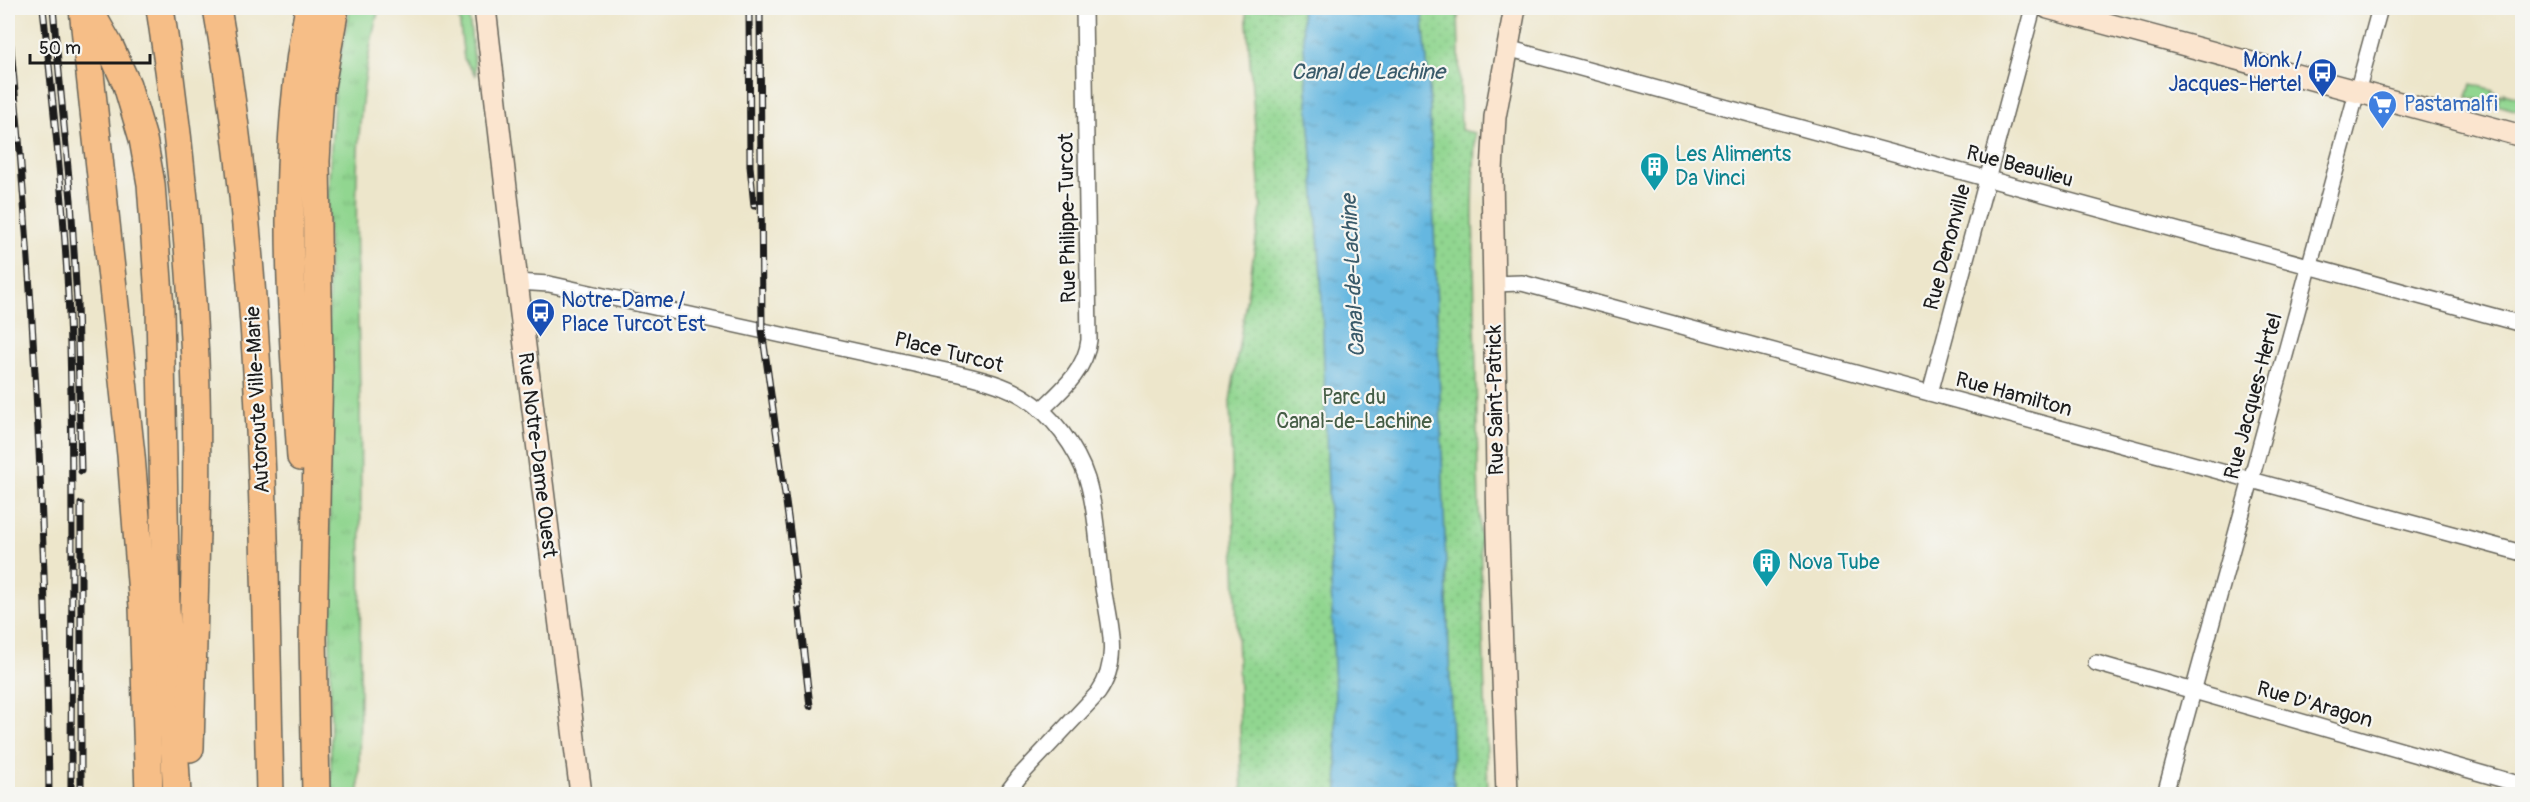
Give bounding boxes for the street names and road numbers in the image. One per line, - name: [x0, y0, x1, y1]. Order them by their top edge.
- street label: Rue Philippe-Turcot: [1053, 132, 1082, 303]
- street label: Rue Beaulieu: [1964, 139, 2076, 194]
- street label: Rue Denonville: [1918, 180, 1977, 313]
- street label: Autoroute Ville-Marie: [239, 305, 276, 494]
- street label: Rue Jacques-Hertel: [2218, 310, 2289, 482]
- street label: Rue Saint-Patrick: [1481, 324, 1510, 476]
- street label: Place Turcot: [892, 326, 1007, 379]
- street label: Rue Notre-Dame Ouest: [512, 351, 564, 560]
- street label: Rue Hamilton: [1953, 366, 2075, 423]
- street label: Rue D'Aragon: [2254, 675, 2376, 734]

